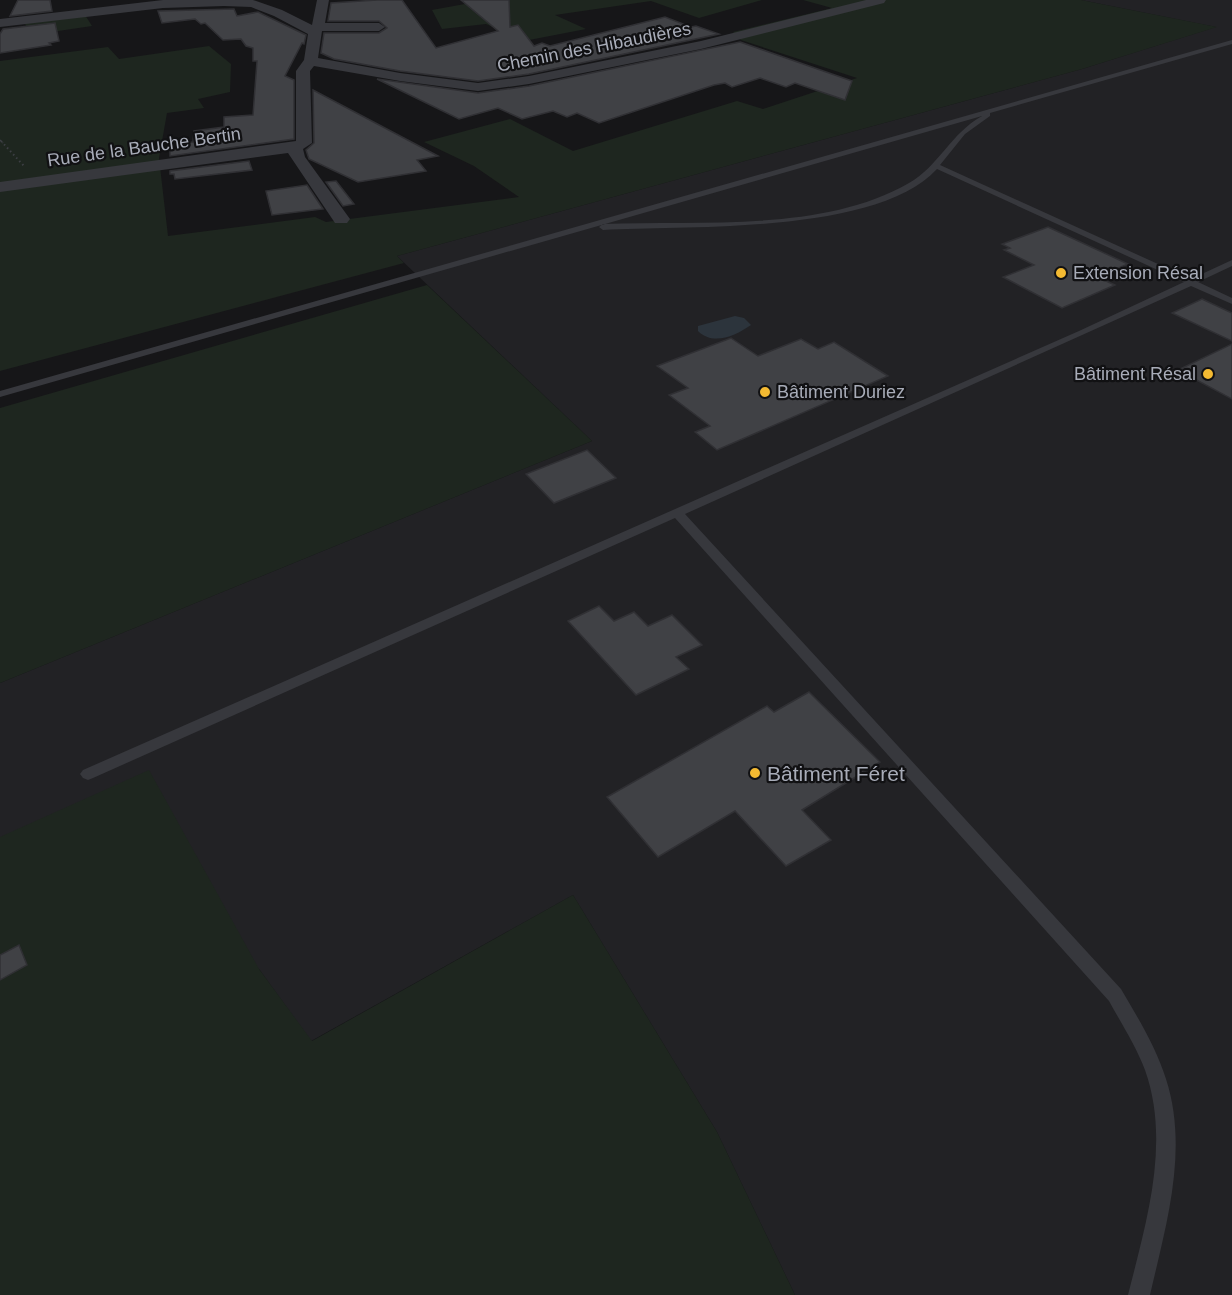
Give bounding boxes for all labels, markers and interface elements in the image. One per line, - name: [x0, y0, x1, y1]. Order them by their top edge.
- street label: Chemin des Hibaudières: [495, 18, 693, 76]
- street label: Rue de la Bauche Bertin: [46, 124, 242, 170]
- place label: Extension Résal: [1073, 263, 1203, 283]
- marker: Extension Résal: [1054, 266, 1068, 280]
- place label: Bâtiment Résal: [1074, 364, 1196, 384]
- marker: Bâtiment Résal: [1201, 367, 1215, 381]
- place label: Bâtiment Duriez: [777, 382, 905, 402]
- marker: Bâtiment Duriez: [758, 385, 772, 399]
- place label: Bâtiment Féret: [767, 762, 905, 785]
- marker: Bâtiment Féret: [748, 766, 762, 780]

